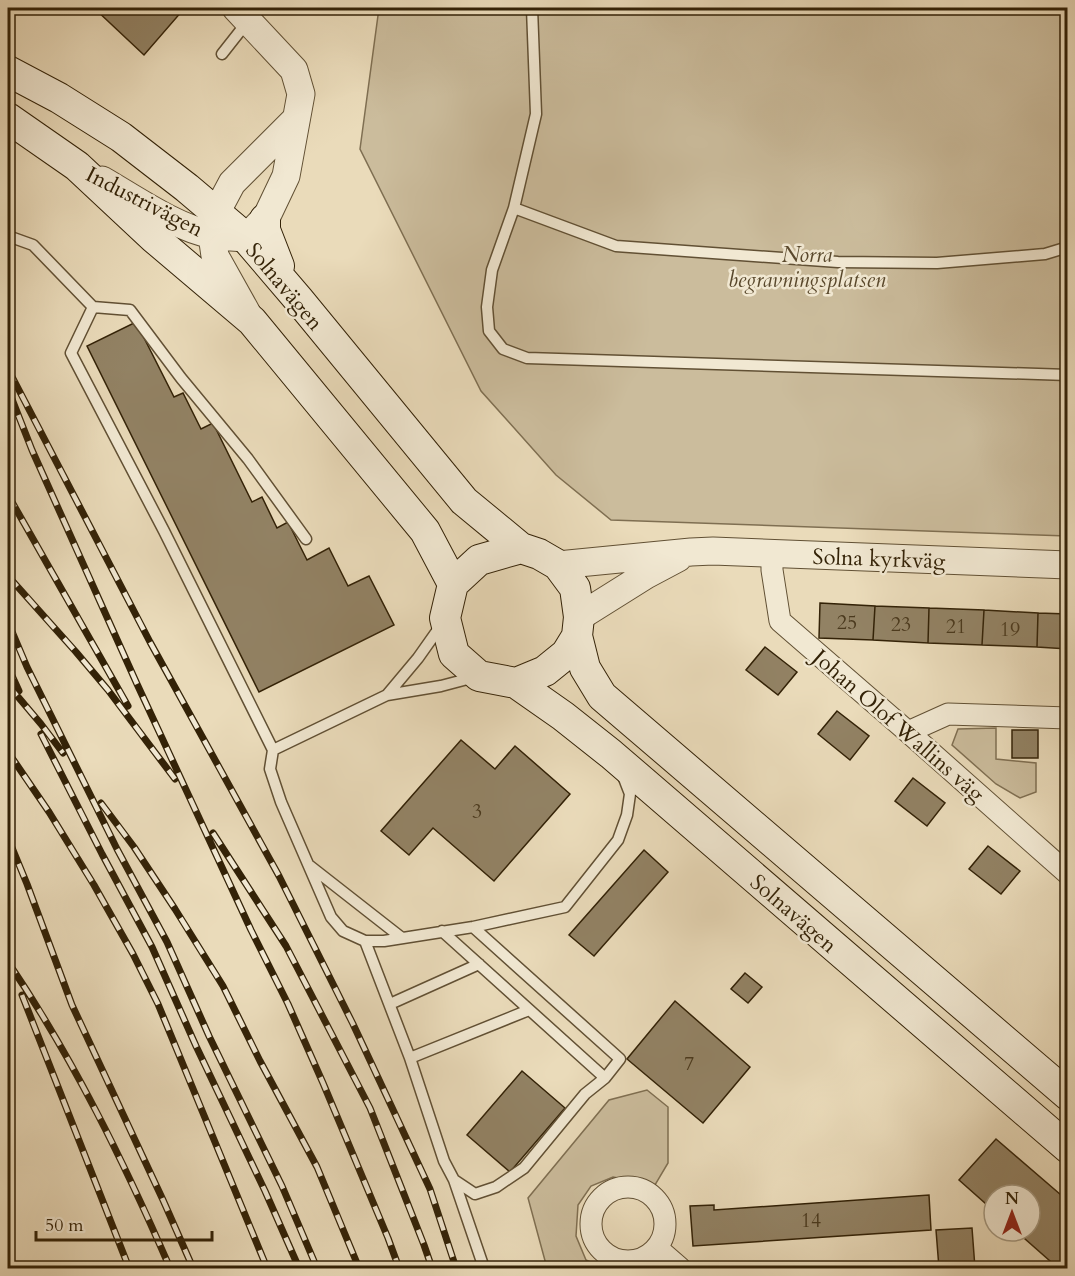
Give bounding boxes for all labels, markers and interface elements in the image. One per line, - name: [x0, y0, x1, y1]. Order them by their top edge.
- street label: Industrivägen: [81, 159, 209, 245]
- street label: Solnavägen: [239, 236, 330, 337]
- park label: Norra begravningsplatsen: [728, 240, 886, 295]
- street label: Solna kyrkväg: [812, 542, 946, 576]
- house number: 25: [837, 609, 857, 636]
- house number: 23: [891, 611, 911, 638]
- house number: 21: [946, 613, 966, 640]
- house number: 19: [1000, 616, 1020, 643]
- street label: Johan Olof Wallins väg: [804, 641, 991, 809]
- house number: 3: [472, 798, 482, 825]
- street label: Solnavägen: [743, 868, 844, 960]
- house number: 7: [684, 1050, 694, 1077]
- north arrow: [982, 1183, 1042, 1243]
- text: N: [1005, 1188, 1019, 1210]
- scale bar: [36, 1204, 212, 1242]
- house number: 14: [801, 1207, 821, 1234]
- text: 50 m: [45, 1213, 84, 1238]

